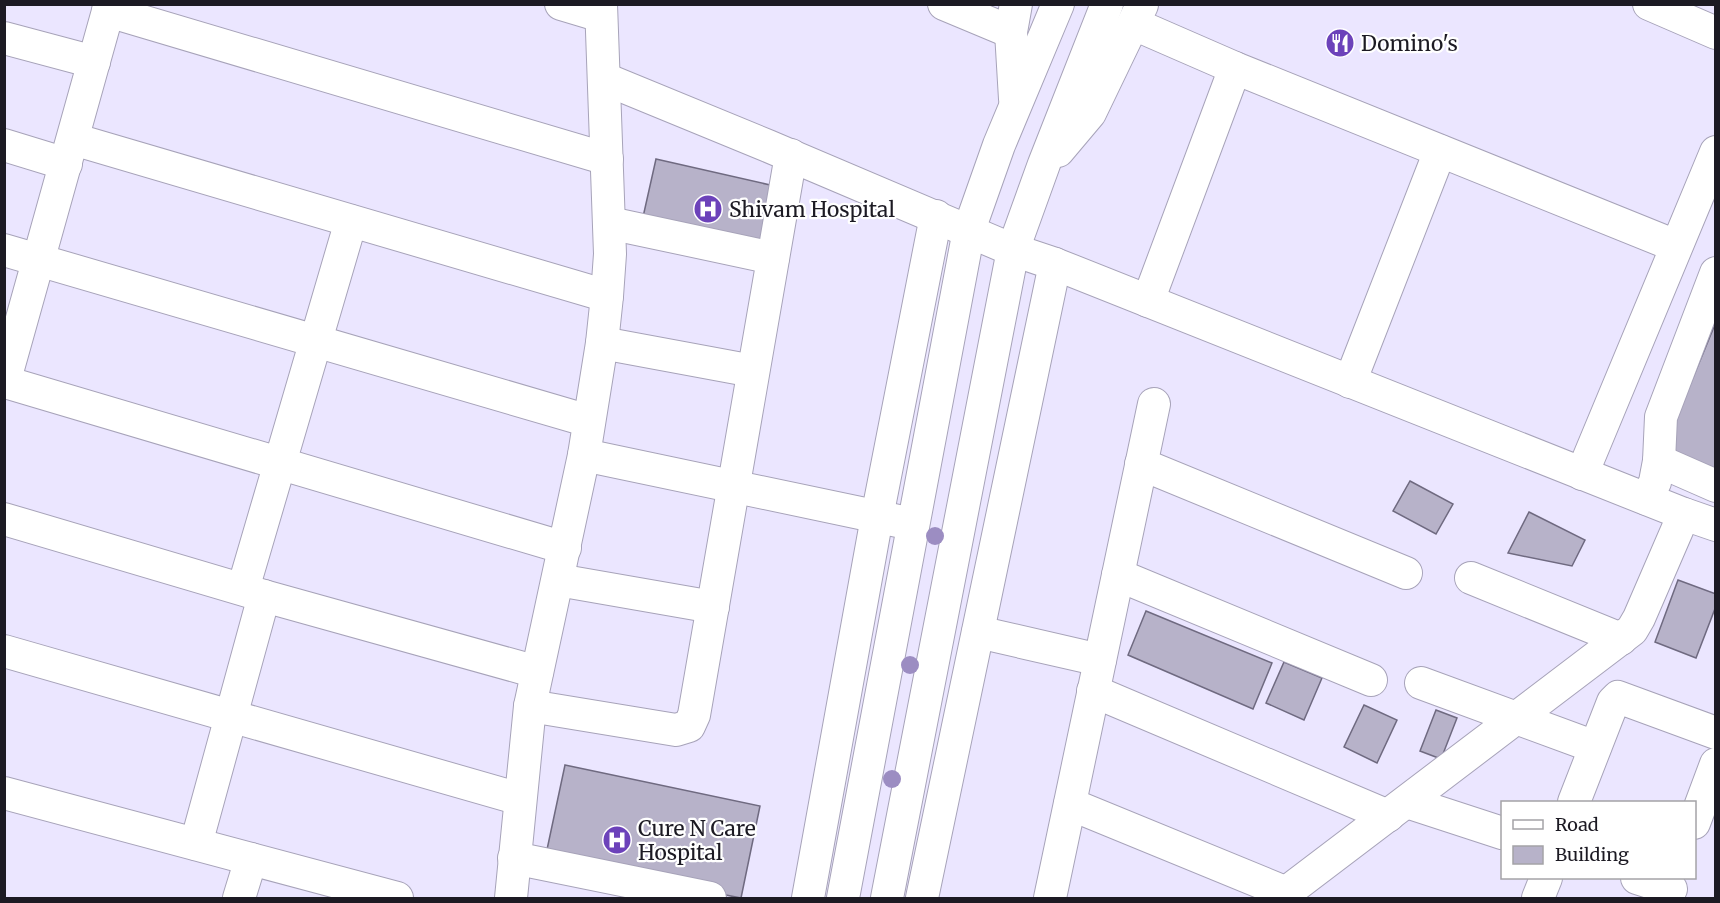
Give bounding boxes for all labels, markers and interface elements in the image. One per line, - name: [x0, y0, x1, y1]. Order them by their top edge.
- restaurant icon: Domino's: [1324, 27, 1356, 59]
- place label: Domino's: [1361, 30, 1458, 57]
- hospital icon: Shivam Hospital: [692, 193, 724, 225]
- place label: Shivam Hospital: [729, 196, 896, 223]
- legend: [1501, 801, 1696, 879]
- text: Road: [1555, 813, 1599, 836]
- place label: Cure N Care Hospital: [638, 815, 756, 866]
- hospital icon: Cure N Care Hospital: [601, 824, 633, 856]
- text: Building: [1555, 843, 1629, 866]

